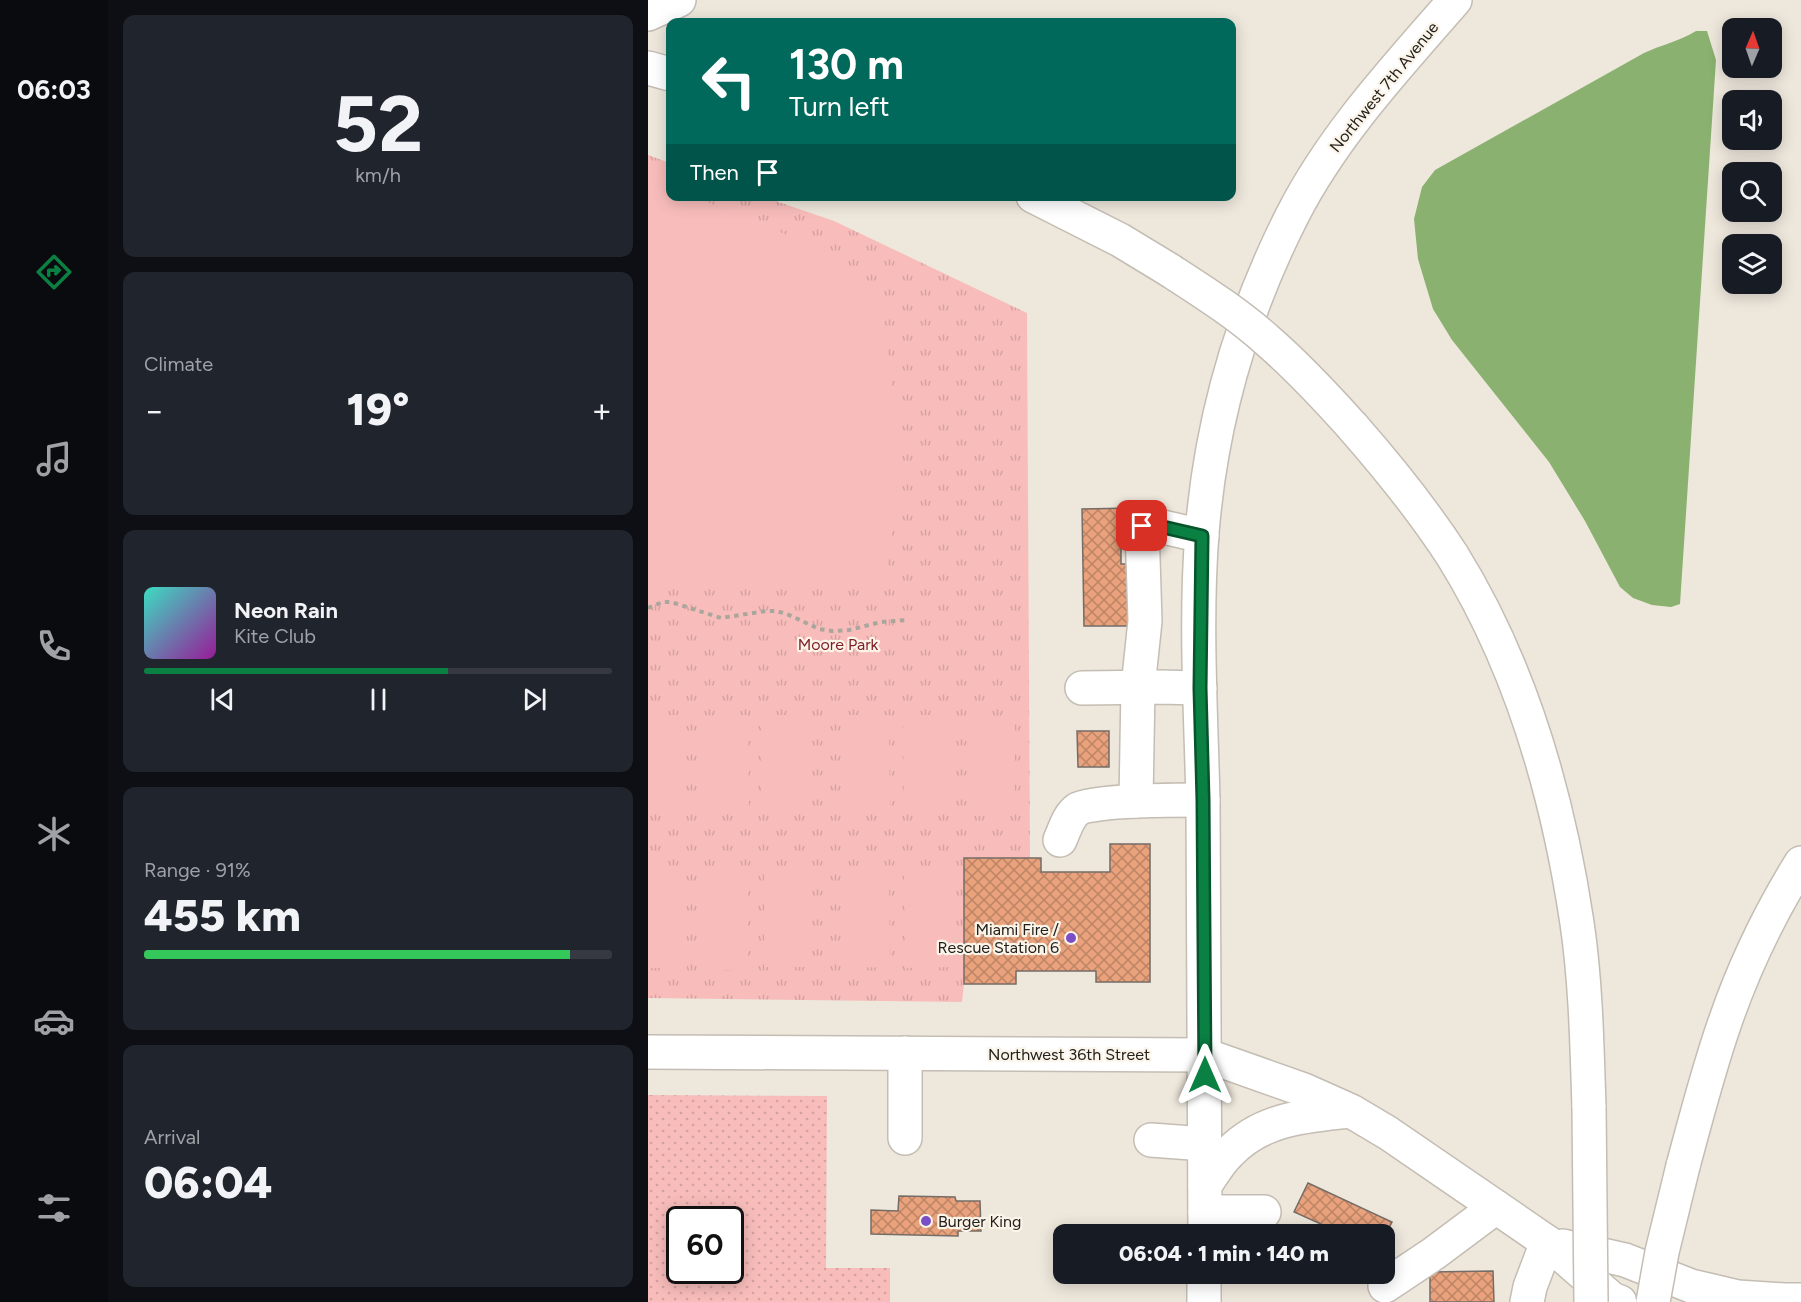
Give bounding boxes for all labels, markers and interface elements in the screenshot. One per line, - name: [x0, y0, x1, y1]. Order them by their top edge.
- street label: Northwest 7th Avenue: [1326, 18, 1443, 156]
- north arrow: [1722, 18, 1782, 78]
- map controls: [1722, 18, 1782, 294]
- text: 130 m: [789, 39, 904, 90]
- icon: left: [690, 42, 768, 120]
- text: 06:03: [17, 73, 91, 106]
- text: 52: [333, 77, 423, 171]
- text: Turn left: [789, 90, 889, 123]
- button: sound: [1722, 90, 1782, 150]
- icon: arrive: [751, 156, 784, 189]
- text: Then: [690, 159, 739, 186]
- button: search: [1722, 162, 1782, 222]
- text: km/h: [355, 163, 401, 187]
- button: layers: [1722, 234, 1782, 294]
- icon: directions: [33, 251, 75, 293]
- text: Climate: [144, 352, 213, 376]
- text: 19°: [347, 382, 409, 436]
- text: −: [144, 391, 165, 430]
- text: +: [591, 391, 612, 430]
- icon: music: [33, 438, 75, 480]
- pin: [1116, 500, 1167, 551]
- icon: arrive: [1125, 509, 1158, 542]
- text: Neon Rain: [234, 597, 338, 624]
- text: Kite Club: [234, 624, 316, 648]
- icon: phone: [33, 625, 75, 667]
- park label: Moore Park: [798, 635, 879, 654]
- icon: previous: [206, 683, 239, 716]
- icon: pause: [362, 683, 395, 716]
- icon: next: [518, 683, 551, 716]
- icon: climate: [33, 813, 75, 855]
- text: Range · 91%: [144, 858, 251, 882]
- text: 455 km: [144, 888, 301, 942]
- place label: Miami Fire / Rescue Station 6: [938, 920, 1059, 957]
- marker: Miami Fire / Rescue Station 6: [1064, 931, 1078, 945]
- icon: car: [33, 1000, 75, 1042]
- position arrow: [1173, 1043, 1237, 1107]
- street label: Northwest 36th Street: [988, 1045, 1150, 1064]
- text: Arrival: [144, 1125, 200, 1149]
- text: 06:04: [144, 1155, 272, 1209]
- icon: filters: [33, 1187, 75, 1229]
- speed limit sign: 60: [666, 1206, 744, 1284]
- place label: Burger King: [938, 1212, 1021, 1231]
- marker: Burger King: [919, 1214, 933, 1228]
- text: 06:04 · 1 min · 140 m: [1119, 1240, 1329, 1267]

